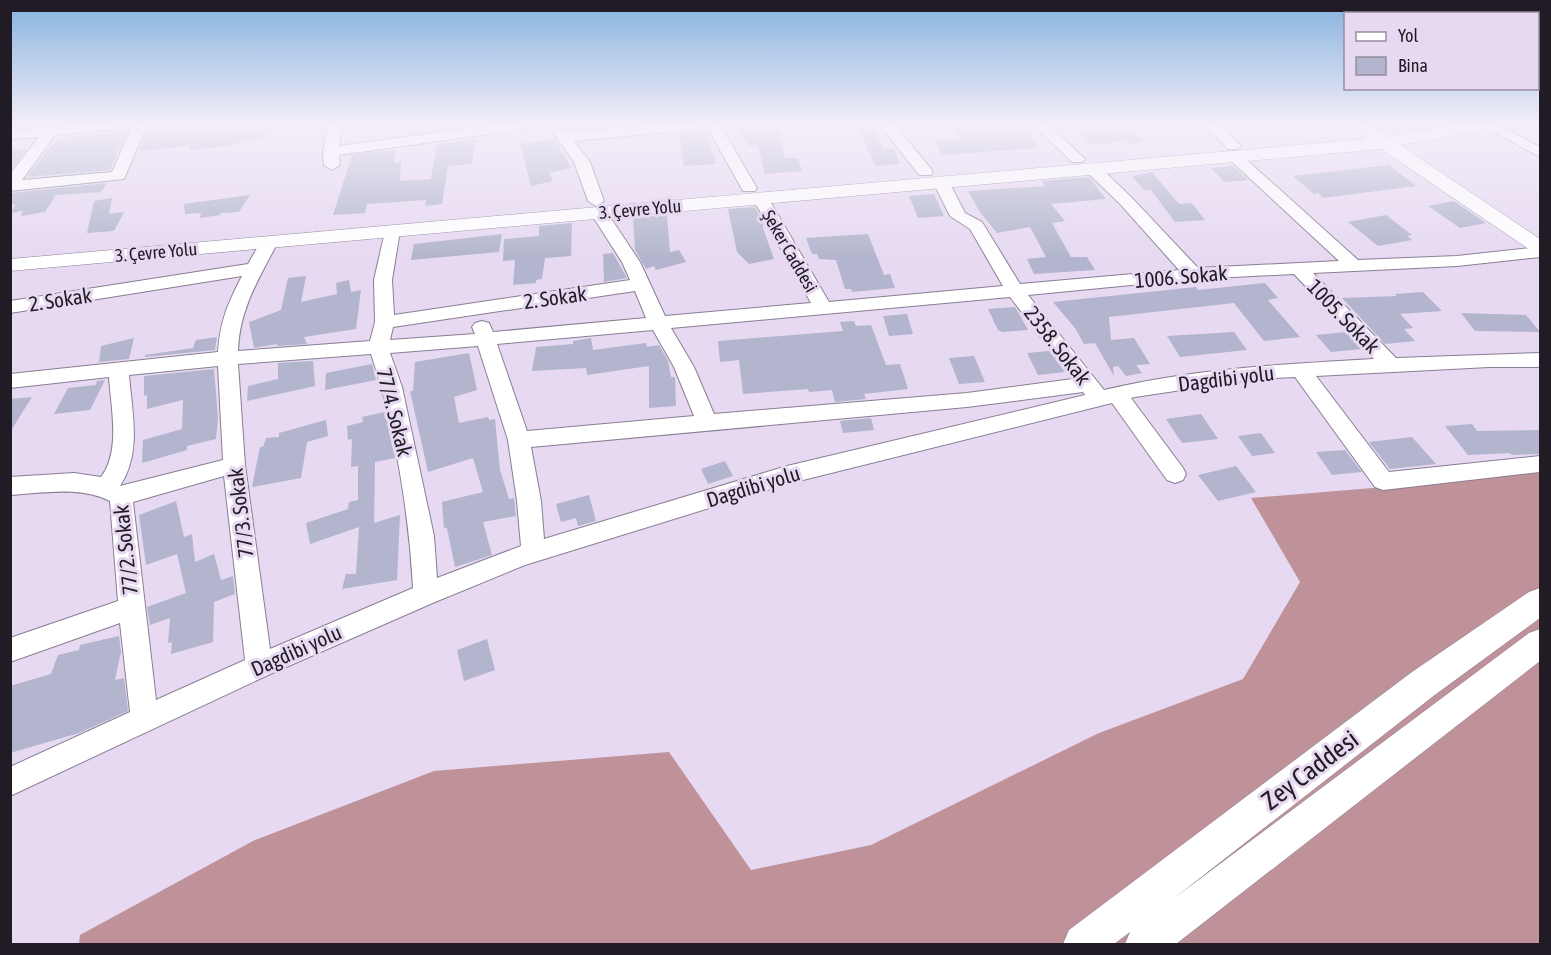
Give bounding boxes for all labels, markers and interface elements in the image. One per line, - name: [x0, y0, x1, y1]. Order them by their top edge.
- legend: [1344, 12, 1539, 90]
- text: Yol: [1398, 25, 1418, 46]
- text: Bina: [1398, 55, 1428, 76]
- street label: 3. Çevre Yolu: [598, 195, 682, 223]
- street label: Şeker Caddesi: [758, 206, 822, 296]
- street label: 3. Çevre Yolu: [114, 238, 198, 266]
- street label: 1006. Sokak: [1134, 260, 1228, 292]
- street label: 1005. Sokak: [1303, 274, 1385, 358]
- street label: 2. Sokak: [522, 281, 588, 313]
- street label: 2. Sokak: [27, 282, 93, 316]
- street label: 2358. Sokak: [1020, 301, 1096, 389]
- street label: Dagdibi yolu: [1177, 360, 1275, 396]
- street label: 77/4. Sokak: [372, 365, 418, 459]
- street label: Dagdibi yolu: [703, 460, 803, 512]
- street label: 77/3. Sokak: [223, 467, 257, 559]
- street label: 77/2. Sokak: [108, 504, 142, 596]
- street label: Dagdibi yolu: [247, 619, 345, 681]
- street label: Zey Caddesi: [1256, 724, 1364, 816]

